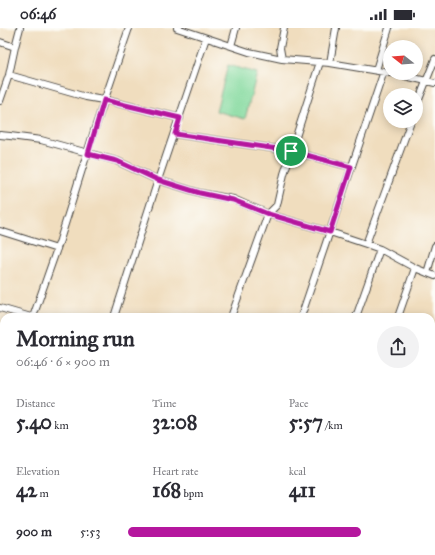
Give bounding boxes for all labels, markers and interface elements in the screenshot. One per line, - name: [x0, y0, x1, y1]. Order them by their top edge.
- text: 06:46: [20, 5, 56, 23]
- north arrow: [383, 40, 423, 80]
- map controls: [383, 40, 423, 128]
- button: layers: [383, 88, 423, 128]
- pin: [274, 134, 308, 168]
- icon: arrive: [280, 140, 302, 162]
- text: Morning run: [16, 325, 135, 352]
- button: share: [377, 326, 419, 368]
- text: 06:46 · 6 × 900 m: [16, 354, 110, 370]
- text: Distance: [16, 397, 55, 410]
- text: Time: [152, 397, 177, 410]
- text: Pace: [289, 397, 309, 410]
- text: 5.40: [16, 410, 52, 434]
- text: 32:08: [152, 410, 198, 434]
- text: 5:57: [289, 410, 323, 434]
- text: km: [52, 419, 69, 432]
- text: /km: [323, 419, 343, 432]
- text: Elevation: [16, 465, 60, 478]
- text: Heart rate: [152, 465, 199, 478]
- text: kcal: [289, 465, 306, 478]
- text: 42: [16, 478, 37, 502]
- text: 168: [152, 478, 181, 502]
- text: 411: [289, 478, 316, 502]
- text: m: [37, 487, 49, 500]
- text: bpm: [181, 487, 203, 500]
- text: 900 m: [16, 524, 52, 540]
- text: 5:53: [80, 524, 101, 540]

